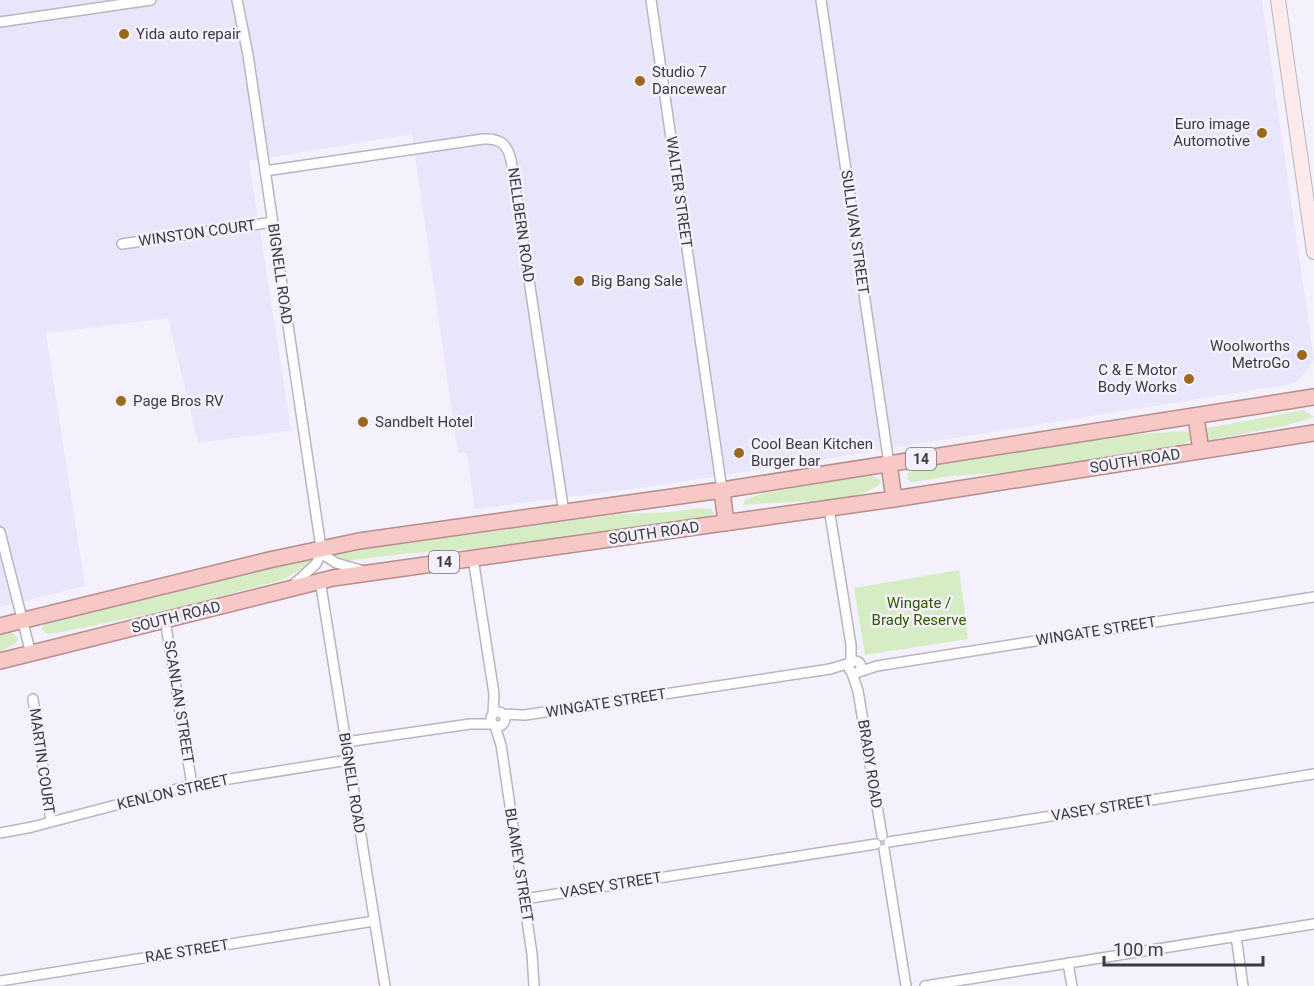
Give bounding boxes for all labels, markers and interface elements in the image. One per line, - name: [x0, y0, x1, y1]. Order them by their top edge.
- place label: Yida auto repair: [136, 25, 241, 43]
- marker: Yida auto repair: [117, 27, 131, 41]
- place label: Studio 7 Dancewear: [652, 63, 727, 98]
- marker: Studio 7 Dancewear: [633, 74, 647, 88]
- place label: Euro image Automotive: [1173, 115, 1250, 150]
- marker: Euro image Automotive: [1255, 126, 1269, 140]
- street label: WALTER STREET: [662, 135, 696, 249]
- street label: NELLBERN ROAD: [504, 166, 538, 284]
- street label: SULLIVAN STREET: [837, 169, 873, 295]
- street label: WINSTON COURT: [137, 216, 257, 250]
- street label: BIGNELL ROAD: [264, 222, 296, 326]
- place label: Big Bang Sale: [591, 272, 683, 290]
- marker: Big Bang Sale: [572, 274, 586, 288]
- place label: Woolworths MetroGo: [1210, 337, 1290, 372]
- marker: Woolworths MetroGo: [1295, 348, 1309, 362]
- place label: C & E Motor Body Works: [1098, 361, 1177, 396]
- marker: C & E Motor Body Works: [1182, 372, 1196, 386]
- place label: Page Bros RV: [133, 392, 224, 410]
- marker: Page Bros RV: [114, 394, 128, 408]
- place label: Sandbelt Hotel: [375, 413, 473, 431]
- marker: Sandbelt Hotel: [356, 415, 370, 429]
- place label: Cool Bean Kitchen Burger bar: [751, 435, 873, 470]
- street label: SOUTH ROAD: [1088, 445, 1182, 477]
- marker: Cool Bean Kitchen Burger bar: [732, 446, 746, 460]
- road number: 14: [906, 448, 936, 470]
- street label: SOUTH ROAD: [608, 518, 700, 548]
- road number: 14: [429, 551, 459, 573]
- park label: Wingate / Brady Reserve: [872, 594, 966, 629]
- street label: SOUTH ROAD: [129, 597, 223, 637]
- street label: WINGATE STREET: [1035, 613, 1158, 649]
- street label: SCANLAN STREET: [160, 639, 198, 765]
- street label: WINGATE STREET: [545, 685, 668, 721]
- street label: MARTIN COURT: [26, 707, 58, 815]
- street label: BRADY ROAD: [854, 718, 886, 810]
- street label: BIGNELL ROAD: [335, 731, 369, 835]
- street label: KENLON STREET: [115, 770, 231, 814]
- street label: VASEY STREET: [1050, 791, 1154, 825]
- street label: BLAMEY STREET: [501, 807, 537, 923]
- street label: VASEY STREET: [559, 868, 663, 902]
- scale bar: [1104, 929, 1263, 967]
- street label: RAE STREET: [144, 935, 230, 967]
- text: 100 m: [1113, 939, 1164, 960]

